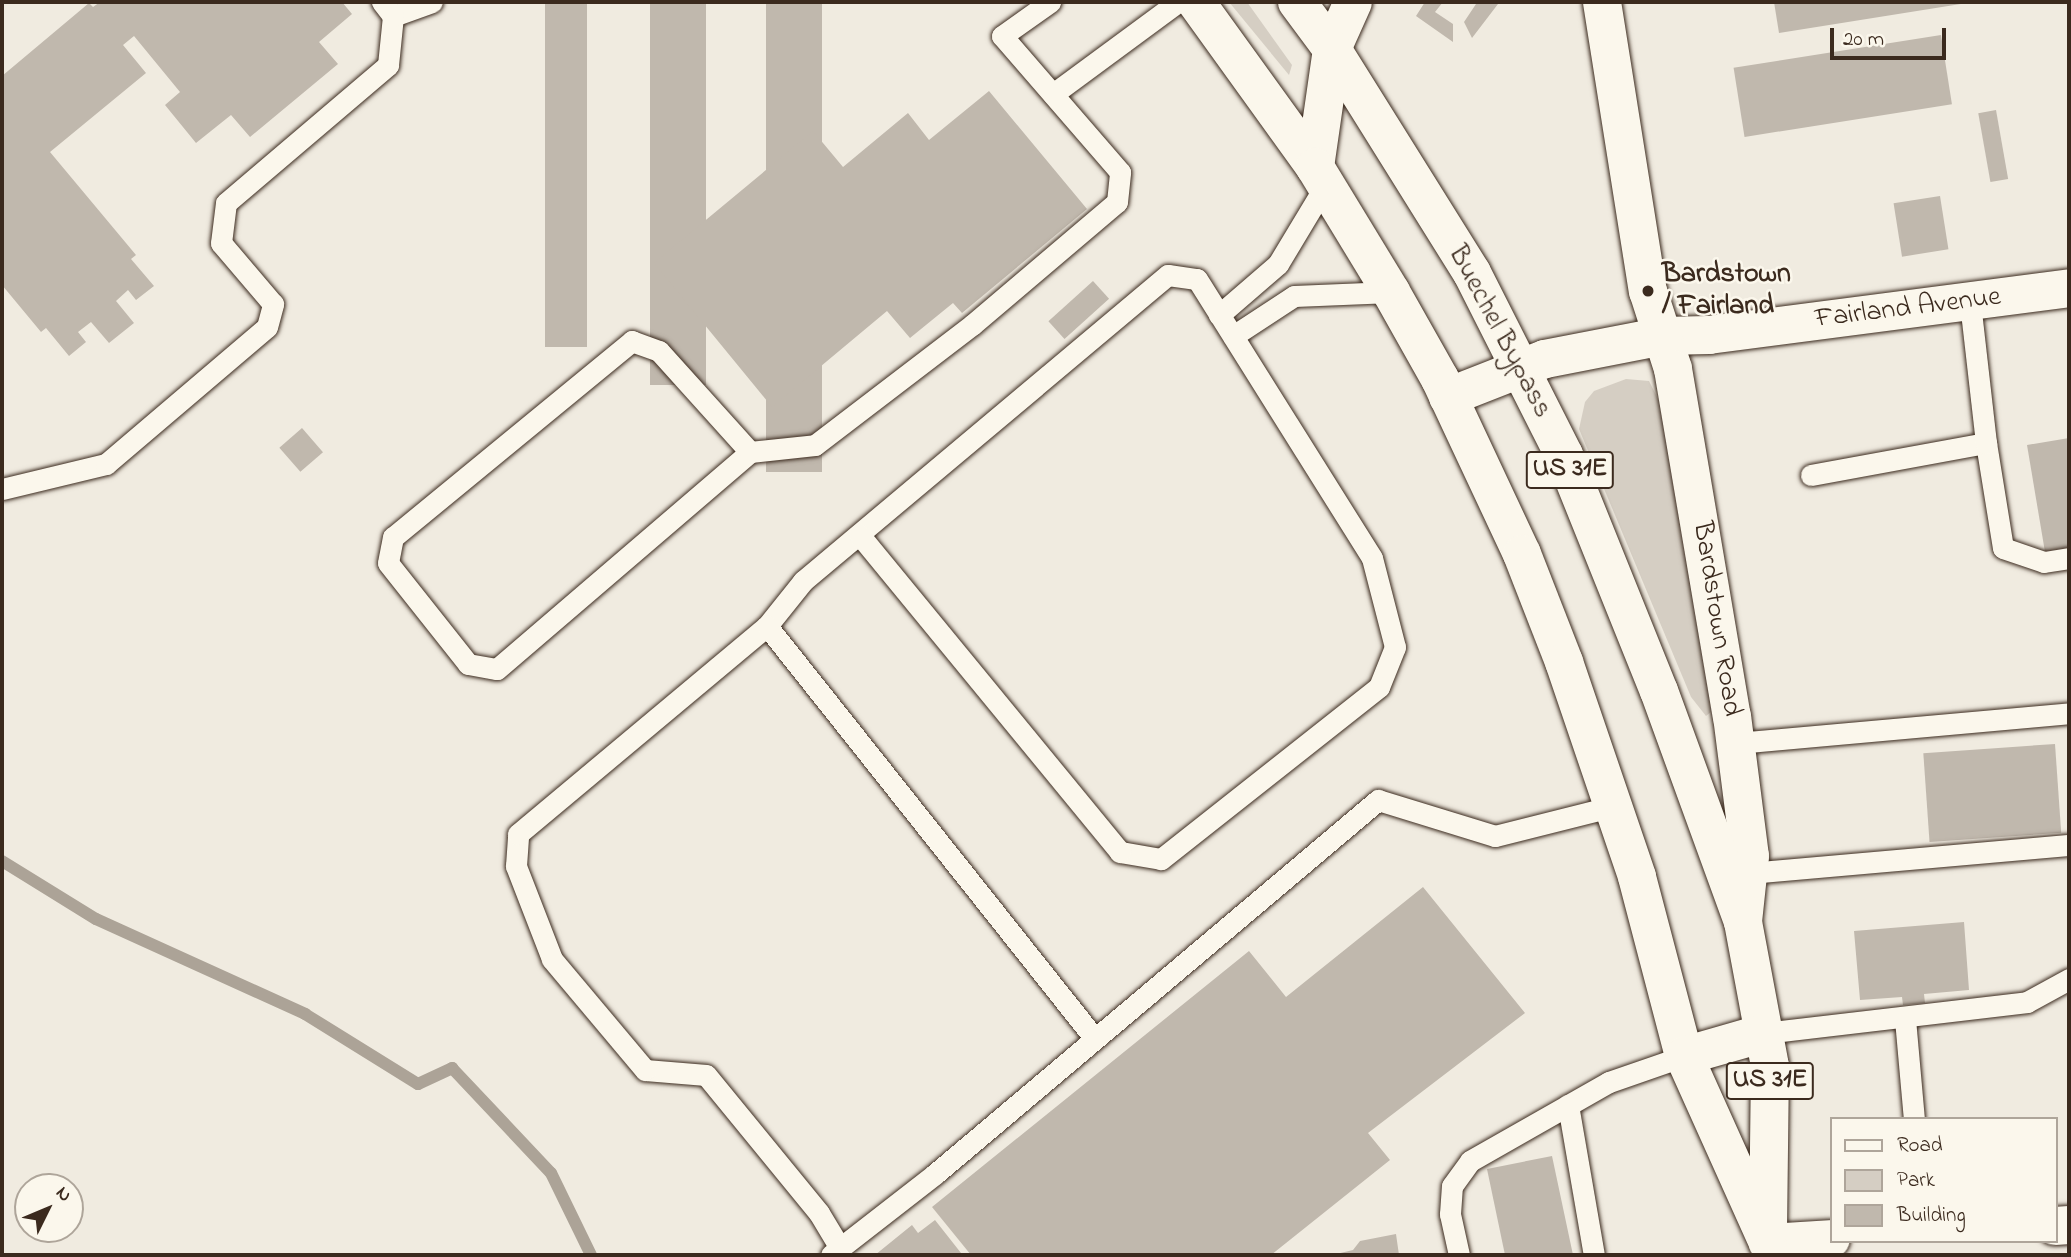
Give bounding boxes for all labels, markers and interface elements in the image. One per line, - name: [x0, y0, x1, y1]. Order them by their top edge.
- scale bar: [1833, 14, 1948, 58]
- text: 20 m: [1843, 25, 1884, 55]
- street label: Buechel Bypass: [1439, 240, 1559, 424]
- place label: Bardstown / Fairland: [1662, 258, 1791, 324]
- street label: Fairland Avenue: [1813, 281, 2003, 337]
- marker: Bardstown / Fairland: [1640, 283, 1656, 299]
- road number: US 31E: [1524, 447, 1616, 492]
- street label: Bardstown Road: [1684, 519, 1748, 719]
- road number: US 31E: [1724, 1058, 1816, 1104]
- legend: [1829, 1117, 2057, 1243]
- text: Road: [1897, 1131, 1943, 1161]
- text: Park: [1897, 1166, 1935, 1196]
- north arrow: [14, 1173, 84, 1243]
- text: N: [49, 1181, 78, 1209]
- text: Building: [1897, 1201, 1966, 1231]

